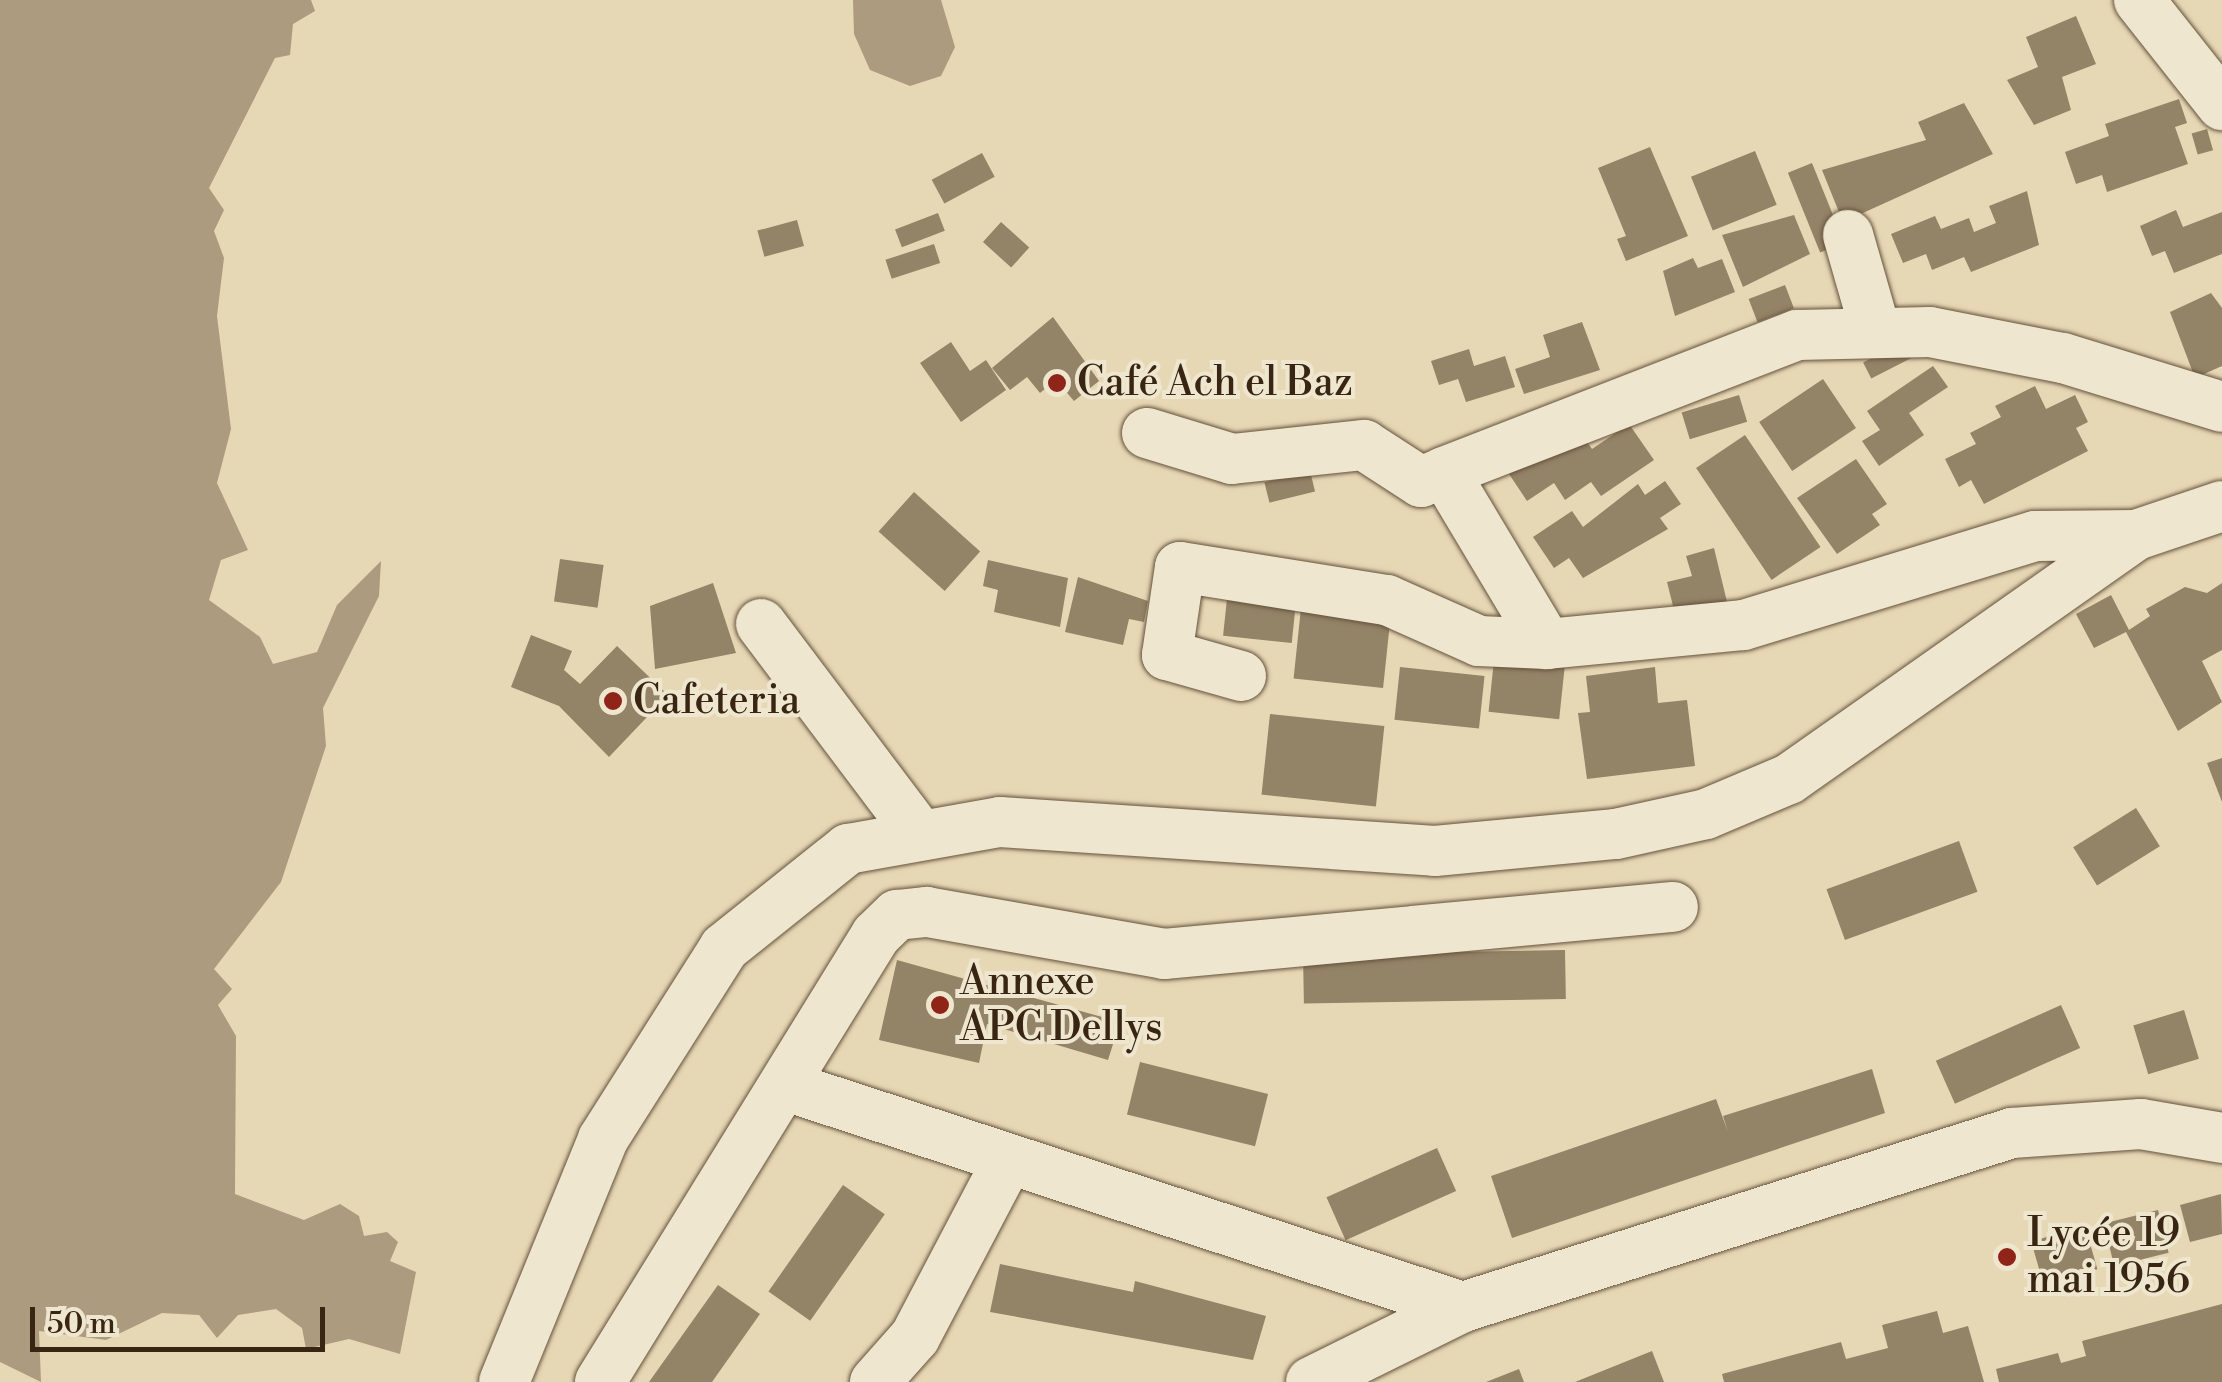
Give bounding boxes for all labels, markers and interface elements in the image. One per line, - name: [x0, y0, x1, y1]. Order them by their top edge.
- place label: Café Ach el Baz: [1077, 359, 1353, 407]
- marker: Café Ach el Baz: [1046, 372, 1068, 394]
- place label: Cafeteria: [633, 677, 800, 725]
- marker: Cafeteria: [602, 690, 624, 712]
- place label: Annexe APC Dellys: [960, 958, 1163, 1052]
- marker: Annexe APC Dellys: [929, 994, 951, 1016]
- place label: Lycée 19 mai 1956: [2027, 1210, 2190, 1304]
- marker: Lycée 19 mai 1956: [1996, 1246, 2018, 1268]
- scale bar: [35, 1287, 330, 1349]
- text: 50 m: [47, 1305, 116, 1343]

